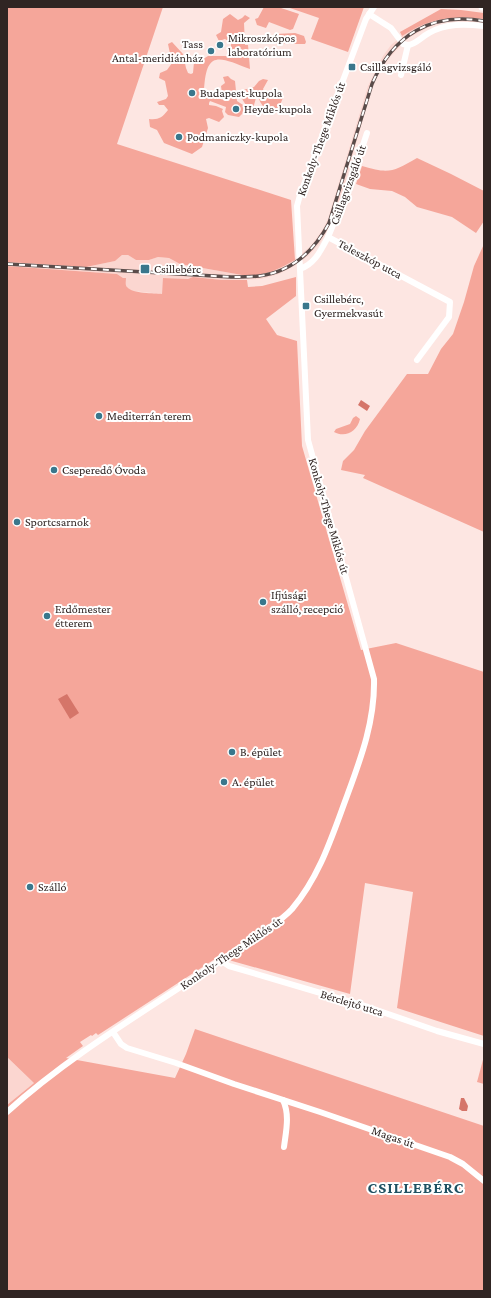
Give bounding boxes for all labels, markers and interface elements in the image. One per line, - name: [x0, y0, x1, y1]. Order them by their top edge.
- place label: Mikroszkópos laboratórium: [228, 31, 295, 59]
- place label: Tass Antal-meridiánház: [112, 37, 203, 65]
- marker: Mikroszkópos laboratórium: [215, 40, 225, 50]
- marker: Tass Antal-meridiánház: [206, 46, 216, 56]
- place label: Csillagvizsgáló: [360, 60, 432, 74]
- marker: Csillagvizsgáló: [347, 62, 357, 72]
- street label: Konkoly-Thege Miklós út: [294, 79, 348, 198]
- place label: Budapest-kupola: [200, 86, 283, 100]
- marker: Budapest-kupola: [187, 88, 197, 98]
- place label: Heyde-kupola: [244, 102, 312, 116]
- marker: Heyde-kupola: [231, 104, 241, 114]
- place label: Podmaniczky-kupola: [187, 130, 289, 144]
- marker: Podmaniczky-kupola: [174, 132, 184, 142]
- street label: Csillagvizsgáló út: [327, 142, 369, 227]
- street label: Teleszkóp utca: [336, 236, 405, 282]
- place label: Csillebérc: [154, 262, 201, 276]
- marker: Csillebérc: [139, 263, 151, 275]
- place label: Csillebérc, Gyermekvasút: [314, 292, 384, 320]
- marker: Csillebérc, Gyermekvasút: [301, 301, 311, 311]
- place label: Mediterrán terem: [107, 409, 192, 423]
- marker: Mediterrán terem: [94, 411, 104, 421]
- street label: Konkoly-Thege Miklós út: [306, 456, 353, 577]
- place label: Cseperedő Óvoda: [62, 463, 146, 477]
- marker: Cseperedő Óvoda: [49, 465, 59, 475]
- place label: Sportcsarnok: [25, 515, 89, 529]
- marker: Sportcsarnok: [12, 517, 22, 527]
- place label: Ifjúsági szálló, recepció: [271, 588, 343, 616]
- marker: Ifjúsági szálló, recepció: [258, 597, 268, 607]
- place label: Erdőmester étterem: [55, 602, 112, 630]
- marker: Erdőmester étterem: [42, 611, 52, 621]
- place label: B. épület: [240, 745, 283, 759]
- marker: B. épület: [227, 747, 237, 757]
- place label: A. épület: [232, 775, 275, 789]
- marker: A. épület: [219, 777, 229, 787]
- place label: Szálló: [38, 880, 67, 894]
- marker: Szálló: [25, 882, 35, 892]
- street label: Konkoly-Thege Miklós út: [177, 913, 286, 992]
- street label: Bérclejtő utca: [319, 987, 386, 1019]
- street label: Magas út: [370, 1123, 417, 1151]
- district label: CSILLEBÉRC: [367, 1179, 465, 1196]

